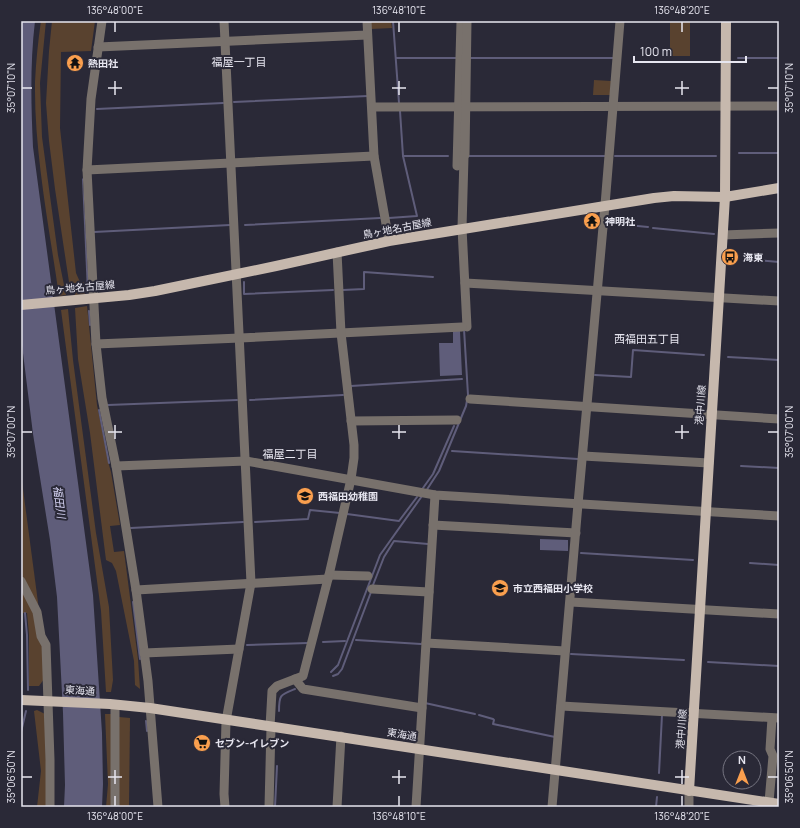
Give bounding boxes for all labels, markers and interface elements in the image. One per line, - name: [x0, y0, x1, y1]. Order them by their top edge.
- text: 136°48'00"E: [87, 3, 143, 17]
- text: 136°48'10"E: [372, 3, 426, 17]
- text: 136°48'20"E: [654, 3, 710, 17]
- scale bar: [634, 38, 746, 64]
- text: 100 m: [640, 43, 672, 60]
- temple icon: 熱田社: [65, 53, 85, 73]
- district label: 福屋一丁目: [212, 54, 267, 69]
- place label: 熱田社: [88, 56, 119, 70]
- text: 35°07'10"N: [4, 63, 18, 113]
- text: 35°07'10"N: [782, 63, 796, 113]
- temple icon: 神明社: [582, 211, 602, 231]
- street label: 鳥ヶ地名古屋線: [361, 214, 433, 242]
- place label: 神明社: [605, 214, 636, 228]
- bus stop icon: 海東: [720, 247, 740, 267]
- place label: 海東: [743, 250, 764, 264]
- street label: 鳥ヶ地名古屋線: [45, 277, 115, 297]
- district label: 西福田五丁目: [614, 331, 680, 346]
- street label: 港中川線: [692, 385, 708, 425]
- text: 35°07'00"N: [4, 406, 18, 458]
- text: 35°07'00"N: [782, 406, 796, 458]
- district label: 福屋二丁目: [263, 446, 318, 461]
- water label: 福田川: [51, 485, 70, 520]
- school or university icon: 西福田幼稚園: [295, 486, 315, 506]
- place label: 西福田幼稚園: [318, 489, 378, 503]
- school or university icon: 市立西福田小学校: [490, 578, 510, 598]
- place label: 市立西福田小学校: [513, 581, 593, 595]
- street label: 東海通: [65, 682, 95, 698]
- street label: 港中川線: [673, 709, 689, 749]
- street label: 東海通: [386, 725, 418, 743]
- supermarket icon: セブン-イレブン: [192, 733, 212, 753]
- place label: セブン-イレブン: [215, 736, 289, 750]
- text: 35°06'50"N: [4, 750, 18, 803]
- north arrow: [722, 750, 762, 790]
- text: 35°06'50"N: [782, 750, 796, 803]
- text: N: [738, 752, 746, 767]
- text: 136°48'00"E: [87, 809, 143, 823]
- text: 136°48'10"E: [372, 809, 426, 823]
- text: 136°48'20"E: [654, 809, 710, 823]

